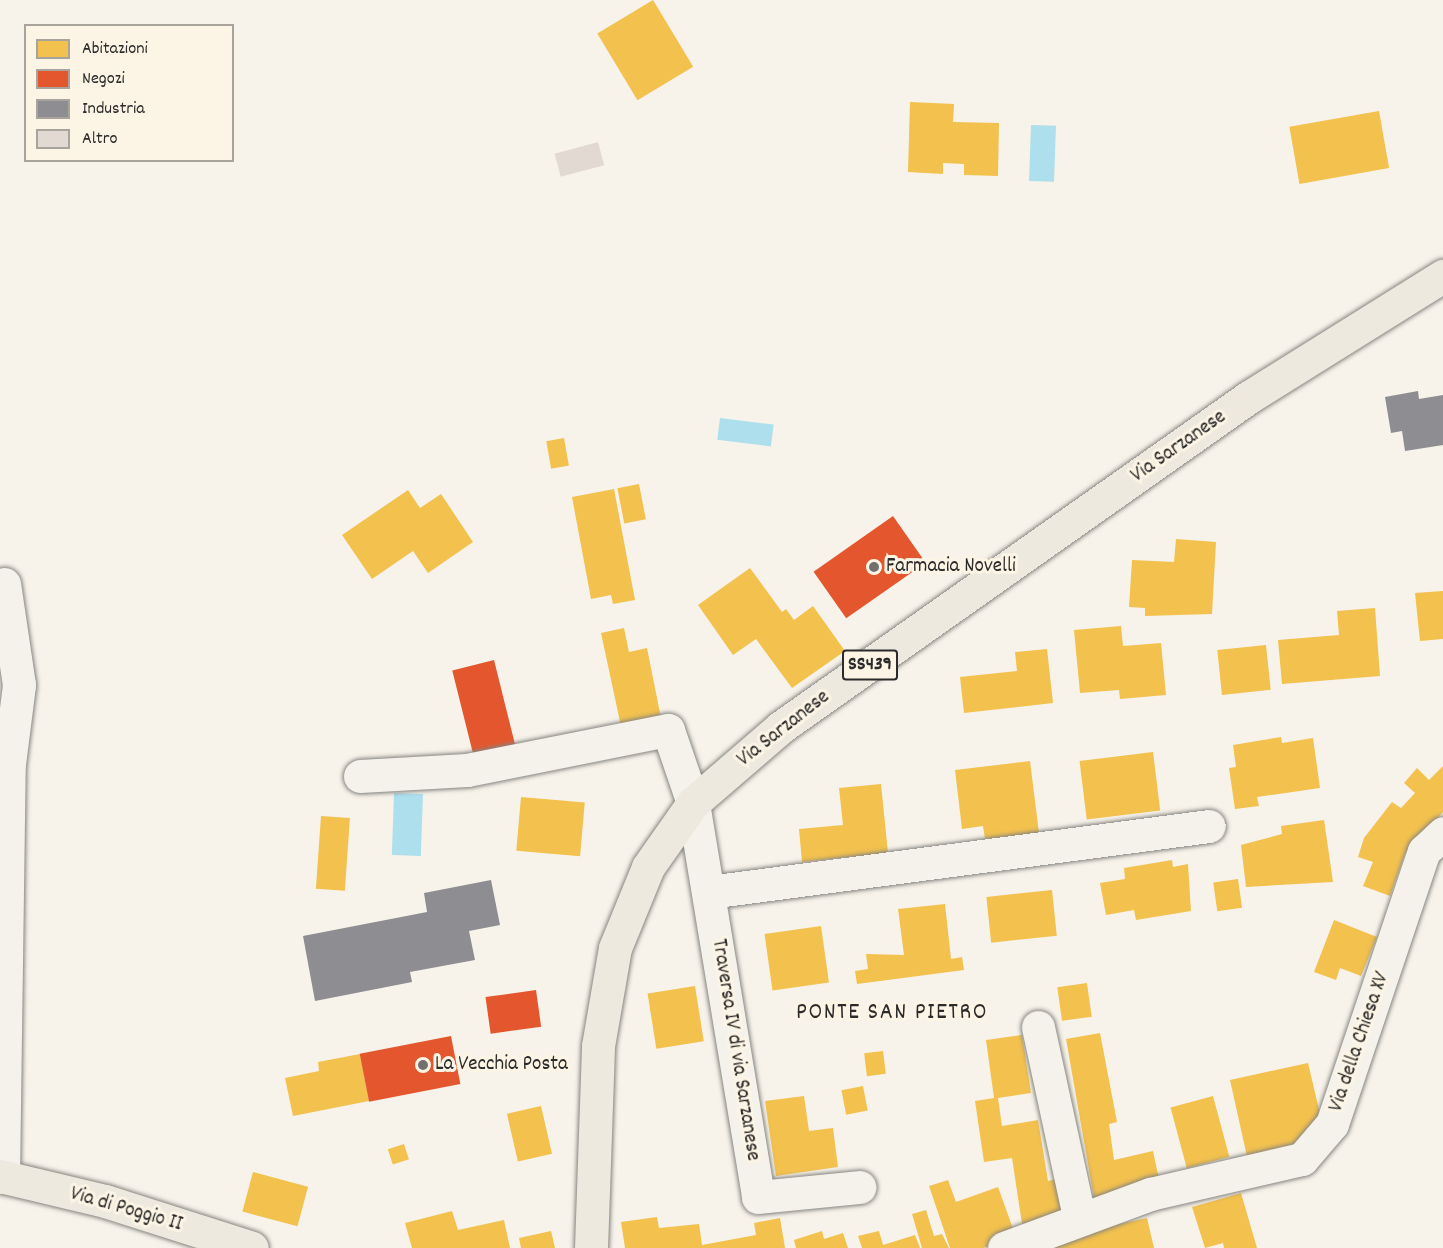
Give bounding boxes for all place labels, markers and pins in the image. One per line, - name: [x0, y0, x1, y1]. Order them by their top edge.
- place label: Farmacia Novelli: [886, 554, 1016, 580]
- marker: Farmacia Novelli: [867, 560, 881, 574]
- place label: La Vecchia Posta: [435, 1052, 568, 1078]
- marker: La Vecchia Posta: [416, 1058, 430, 1072]

